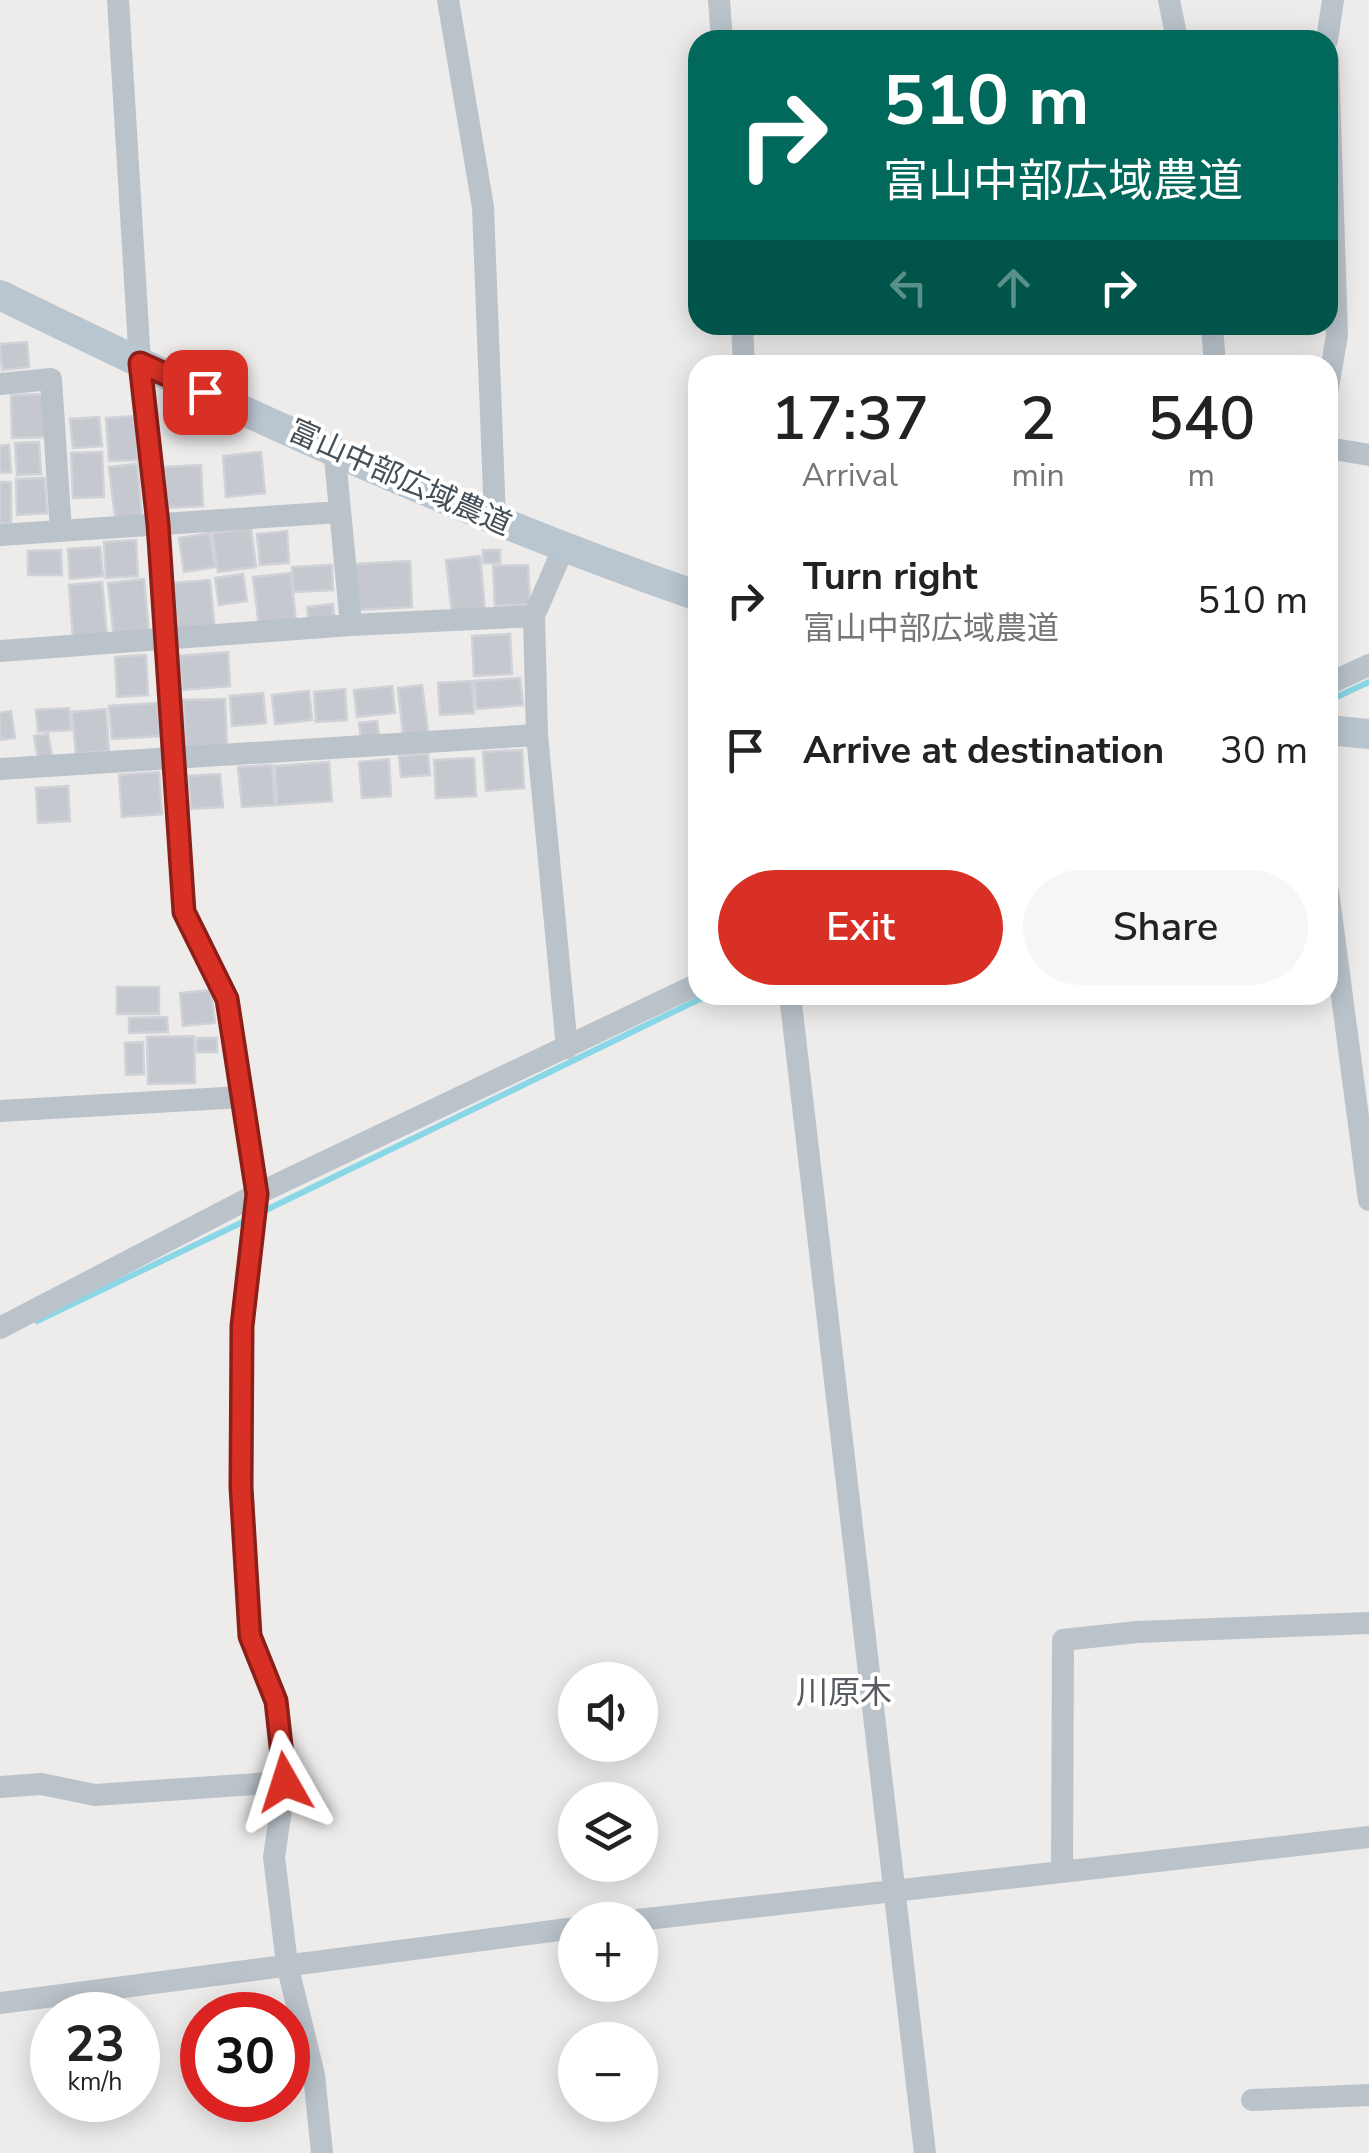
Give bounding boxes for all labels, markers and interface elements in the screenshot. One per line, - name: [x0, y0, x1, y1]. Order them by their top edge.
- text: 510 m: [883, 53, 1089, 149]
- icon: right: [718, 70, 848, 200]
- text: 富山中部広域農道: [883, 151, 1243, 212]
- icon: left: [881, 260, 936, 315]
- icon: ahead: [986, 260, 1041, 315]
- icon: right: [1091, 260, 1146, 315]
- pin: [163, 350, 248, 435]
- icon: arrive: [178, 365, 233, 420]
- text: 17:37: [771, 378, 929, 460]
- text: 2: [1020, 378, 1056, 460]
- text: 540: [1147, 378, 1255, 460]
- street label: 富山中部広域農道: [282, 410, 518, 546]
- text: Arrival: [802, 454, 898, 497]
- text: min: [1012, 454, 1065, 497]
- text: m: [1188, 454, 1215, 497]
- text: Turn right: [803, 551, 978, 602]
- icon: right: [718, 573, 773, 628]
- text: 510 m: [1197, 575, 1308, 626]
- text: 富山中部広域農道: [803, 607, 1059, 650]
- icon: arrive: [718, 723, 773, 778]
- text: Arrive at destination: [803, 725, 1164, 776]
- text: 30 m: [1220, 725, 1308, 776]
- button: Exit: [718, 870, 1003, 985]
- button: Share: [1023, 870, 1308, 985]
- map controls: [558, 1662, 658, 2122]
- button: sound: [558, 1662, 658, 1762]
- district label: 川原木: [796, 1671, 892, 1714]
- position arrow: [233, 1730, 337, 1834]
- button: layers: [558, 1782, 658, 1882]
- button: +: [558, 1902, 658, 2002]
- speed limit sign: 30: [180, 1992, 310, 2122]
- text: 23: [65, 2010, 125, 2079]
- button: −: [558, 2022, 658, 2122]
- text: km/h: [67, 2065, 123, 2099]

